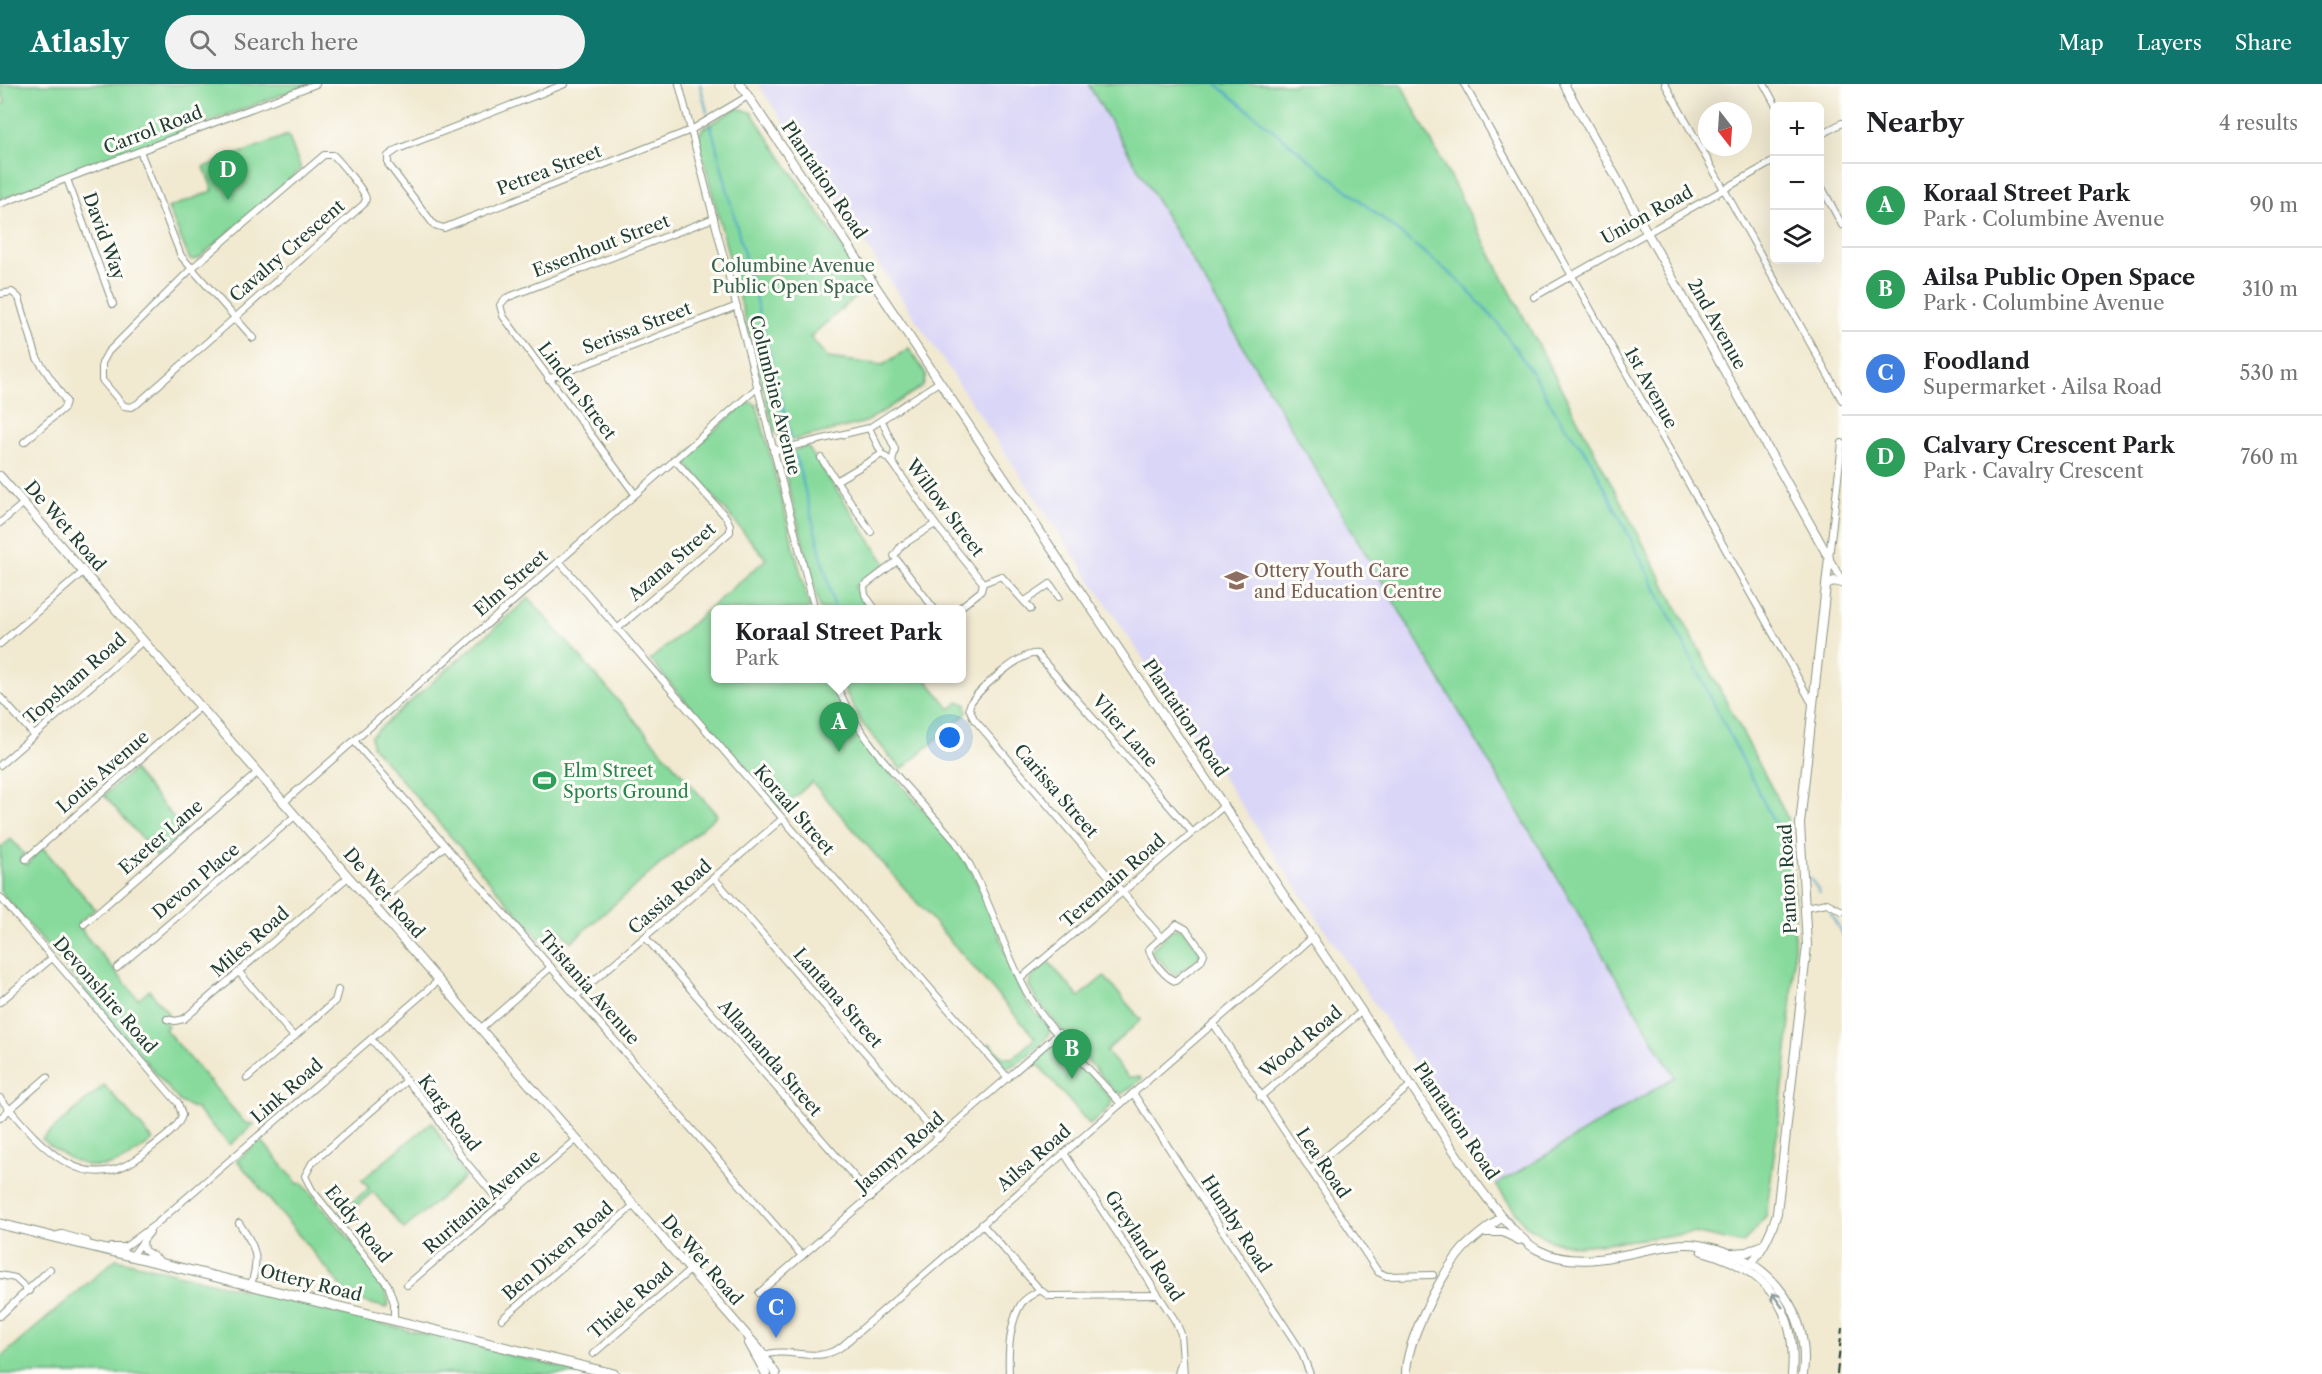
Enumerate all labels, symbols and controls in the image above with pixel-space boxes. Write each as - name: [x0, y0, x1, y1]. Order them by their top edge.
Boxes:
- search box: [165, 15, 585, 69]
- text: Atlasly: [30, 25, 129, 59]
- icon: search: [186, 26, 219, 59]
- text: Search here: [234, 29, 358, 56]
- text: Map: [2059, 30, 2104, 55]
- text: Layers: [2137, 30, 2202, 55]
- text: Share: [2235, 30, 2292, 55]
- street label: Carrol Road: [101, 101, 206, 159]
- north arrow: [1698, 102, 1752, 156]
- map controls: [1770, 102, 1824, 264]
- button: +: [1770, 102, 1824, 156]
- text: Nearby: [1866, 107, 1964, 139]
- text: 4 results: [2219, 111, 2298, 135]
- street label: Plantation Road: [776, 117, 872, 243]
- street label: Petrea Street: [494, 140, 605, 200]
- pin: D: [208, 150, 248, 200]
- button: −: [1770, 156, 1824, 210]
- text: Koraal Street Park: [1923, 180, 2130, 207]
- street label: Union Road: [1597, 181, 1697, 249]
- street label: David Way: [78, 189, 130, 283]
- text: A: [1878, 193, 1893, 217]
- text: 90 m: [2250, 193, 2298, 217]
- street label: Cavalry Crescent: [225, 195, 349, 307]
- text: Park · Columbine Avenue: [1923, 207, 2164, 231]
- street label: Essenhout Street: [529, 210, 673, 282]
- button: layers: [1770, 210, 1824, 264]
- park label: Columbine Avenue Public Open Space: [711, 255, 875, 298]
- text: Ailsa Public Open Space: [1923, 264, 2195, 291]
- street label: 2nd Avenue: [1683, 275, 1751, 373]
- text: B: [1878, 277, 1893, 301]
- text: 310 m: [2242, 277, 2298, 301]
- text: Park · Columbine Avenue: [1923, 291, 2164, 315]
- street label: Serissa Street: [580, 297, 695, 359]
- street label: Columbine Avenue: [745, 313, 805, 477]
- street label: Linden Street: [533, 338, 621, 445]
- street label: 1st Avenue: [1620, 343, 1682, 433]
- text: Foodland: [1923, 348, 2030, 375]
- text: C: [1877, 361, 1894, 385]
- text: 530 m: [2240, 361, 2298, 385]
- text: Supermarket · Ailsa Road: [1923, 375, 2162, 399]
- text: Calvary Crescent Park: [1923, 432, 2175, 459]
- text: D: [1877, 445, 1894, 469]
- text: 760 m: [2240, 445, 2298, 469]
- street label: Willow Street: [901, 454, 989, 562]
- text: Park · Cavalry Crescent: [1923, 459, 2144, 483]
- street label: De Wet Road: [20, 476, 110, 576]
- street label: Azana Street: [623, 518, 721, 607]
- street label: Elm Street: [470, 545, 553, 621]
- place label: Ottery Youth Care and Education Centre: [1254, 560, 1442, 603]
- school or university icon: Ottery Youth Care and Education Centre: [1223, 568, 1249, 594]
- popup: [711, 605, 966, 683]
- text: Koraal Street Park: [735, 619, 942, 646]
- street label: Topsham Road: [19, 629, 131, 729]
- text: Park: [735, 646, 778, 670]
- street label: Plantation Road: [1137, 655, 1233, 781]
- street label: Vlier Lane: [1087, 689, 1163, 772]
- pin: A: [820, 702, 858, 752]
- your location: [935, 723, 964, 752]
- street label: Louis Avenue: [52, 726, 154, 818]
- street label: Carissa Street: [1009, 740, 1103, 843]
- place label: Elm Street Sports Ground: [563, 760, 689, 803]
- street label: Koraal Street: [749, 760, 839, 860]
- sports icon: Elm Street Sports Ground: [532, 768, 558, 794]
- street label: Exeter Lane: [115, 795, 207, 879]
- street label: Panton Road: [1774, 823, 1802, 935]
- street label: Teremain Road: [1056, 830, 1170, 932]
- street label: Devon Place: [148, 838, 244, 924]
- street label: De Wet Road: [339, 843, 429, 943]
- street label: Cassia Road: [624, 855, 716, 939]
- street label: Miles Road: [206, 902, 294, 982]
- street label: Tristania Avenue: [534, 927, 644, 1049]
- street label: Devonshire Road: [48, 932, 162, 1058]
- street label: Lantana Street: [789, 944, 888, 1053]
- street label: Allamanda Street: [713, 995, 827, 1121]
- street label: Wood Road: [1255, 1001, 1347, 1083]
- pin: B: [1052, 1030, 1092, 1079]
- street label: Link Road: [247, 1054, 327, 1128]
- street label: Plantation Road: [1408, 1058, 1504, 1184]
- street label: Karg Road: [413, 1071, 485, 1156]
- street label: Jasmyn Road: [849, 1107, 949, 1198]
- street label: Ailsa Road: [992, 1120, 1075, 1197]
- street label: Lea Road: [1291, 1123, 1355, 1203]
- street label: Ruritania Avenue: [419, 1145, 545, 1259]
- street label: Humby Road: [1196, 1171, 1276, 1277]
- street label: Eddy Road: [320, 1181, 396, 1267]
- street label: Greyland Road: [1100, 1186, 1188, 1306]
- street label: Ben Dixen Road: [498, 1197, 618, 1305]
- street label: De Wet Road: [657, 1210, 747, 1310]
- street label: Thiele Road: [584, 1258, 678, 1344]
- street label: Ottery Road: [258, 1260, 364, 1306]
- pin: C: [756, 1288, 796, 1338]
- one-way arrow: [1770, 1293, 1783, 1309]

